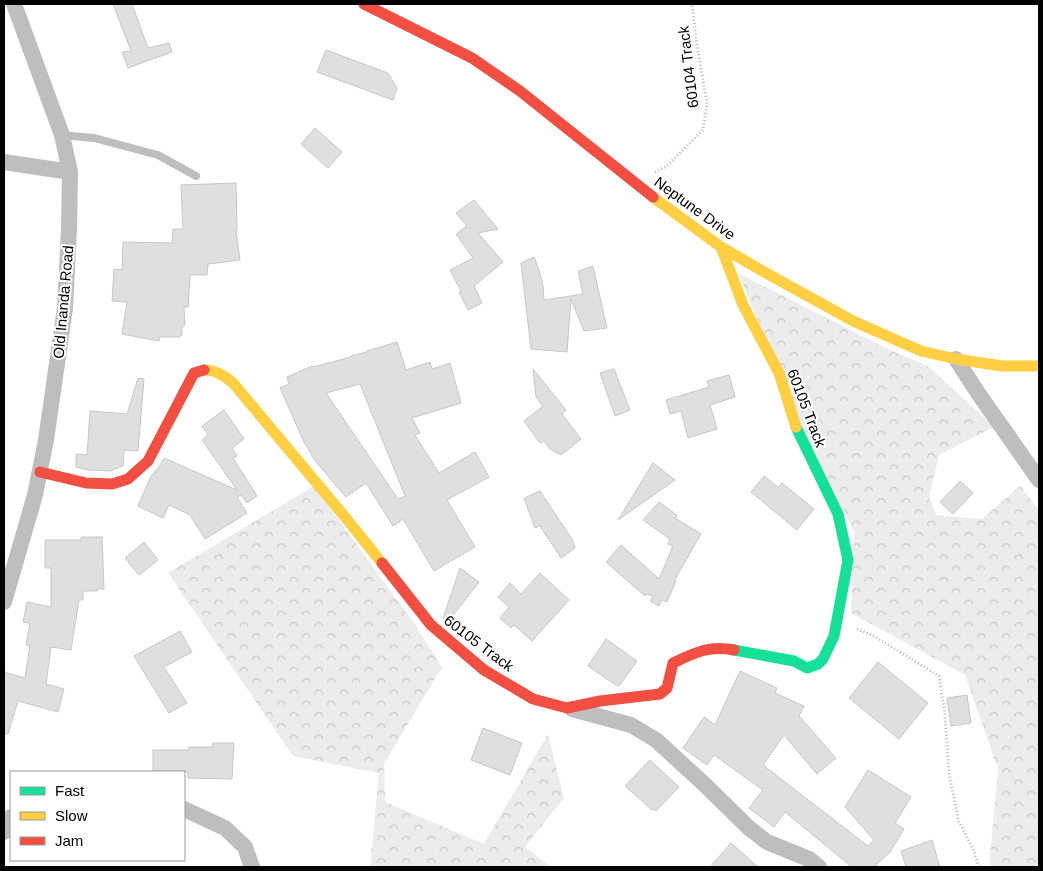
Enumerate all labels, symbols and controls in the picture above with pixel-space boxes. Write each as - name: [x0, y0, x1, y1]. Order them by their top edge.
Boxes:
- street label: 60104 Track: [674, 25, 701, 109]
- street label: Neptune Drive: [651, 173, 739, 243]
- street label: Old Inanda Road: [50, 245, 76, 359]
- street label: 60105 Track: [784, 366, 830, 450]
- street label: 60105 Track: [441, 611, 517, 675]
- legend: [10, 771, 185, 861]
- text: Fast: [55, 782, 85, 799]
- text: Slow: [55, 807, 88, 824]
- text: Jam: [55, 832, 83, 849]

